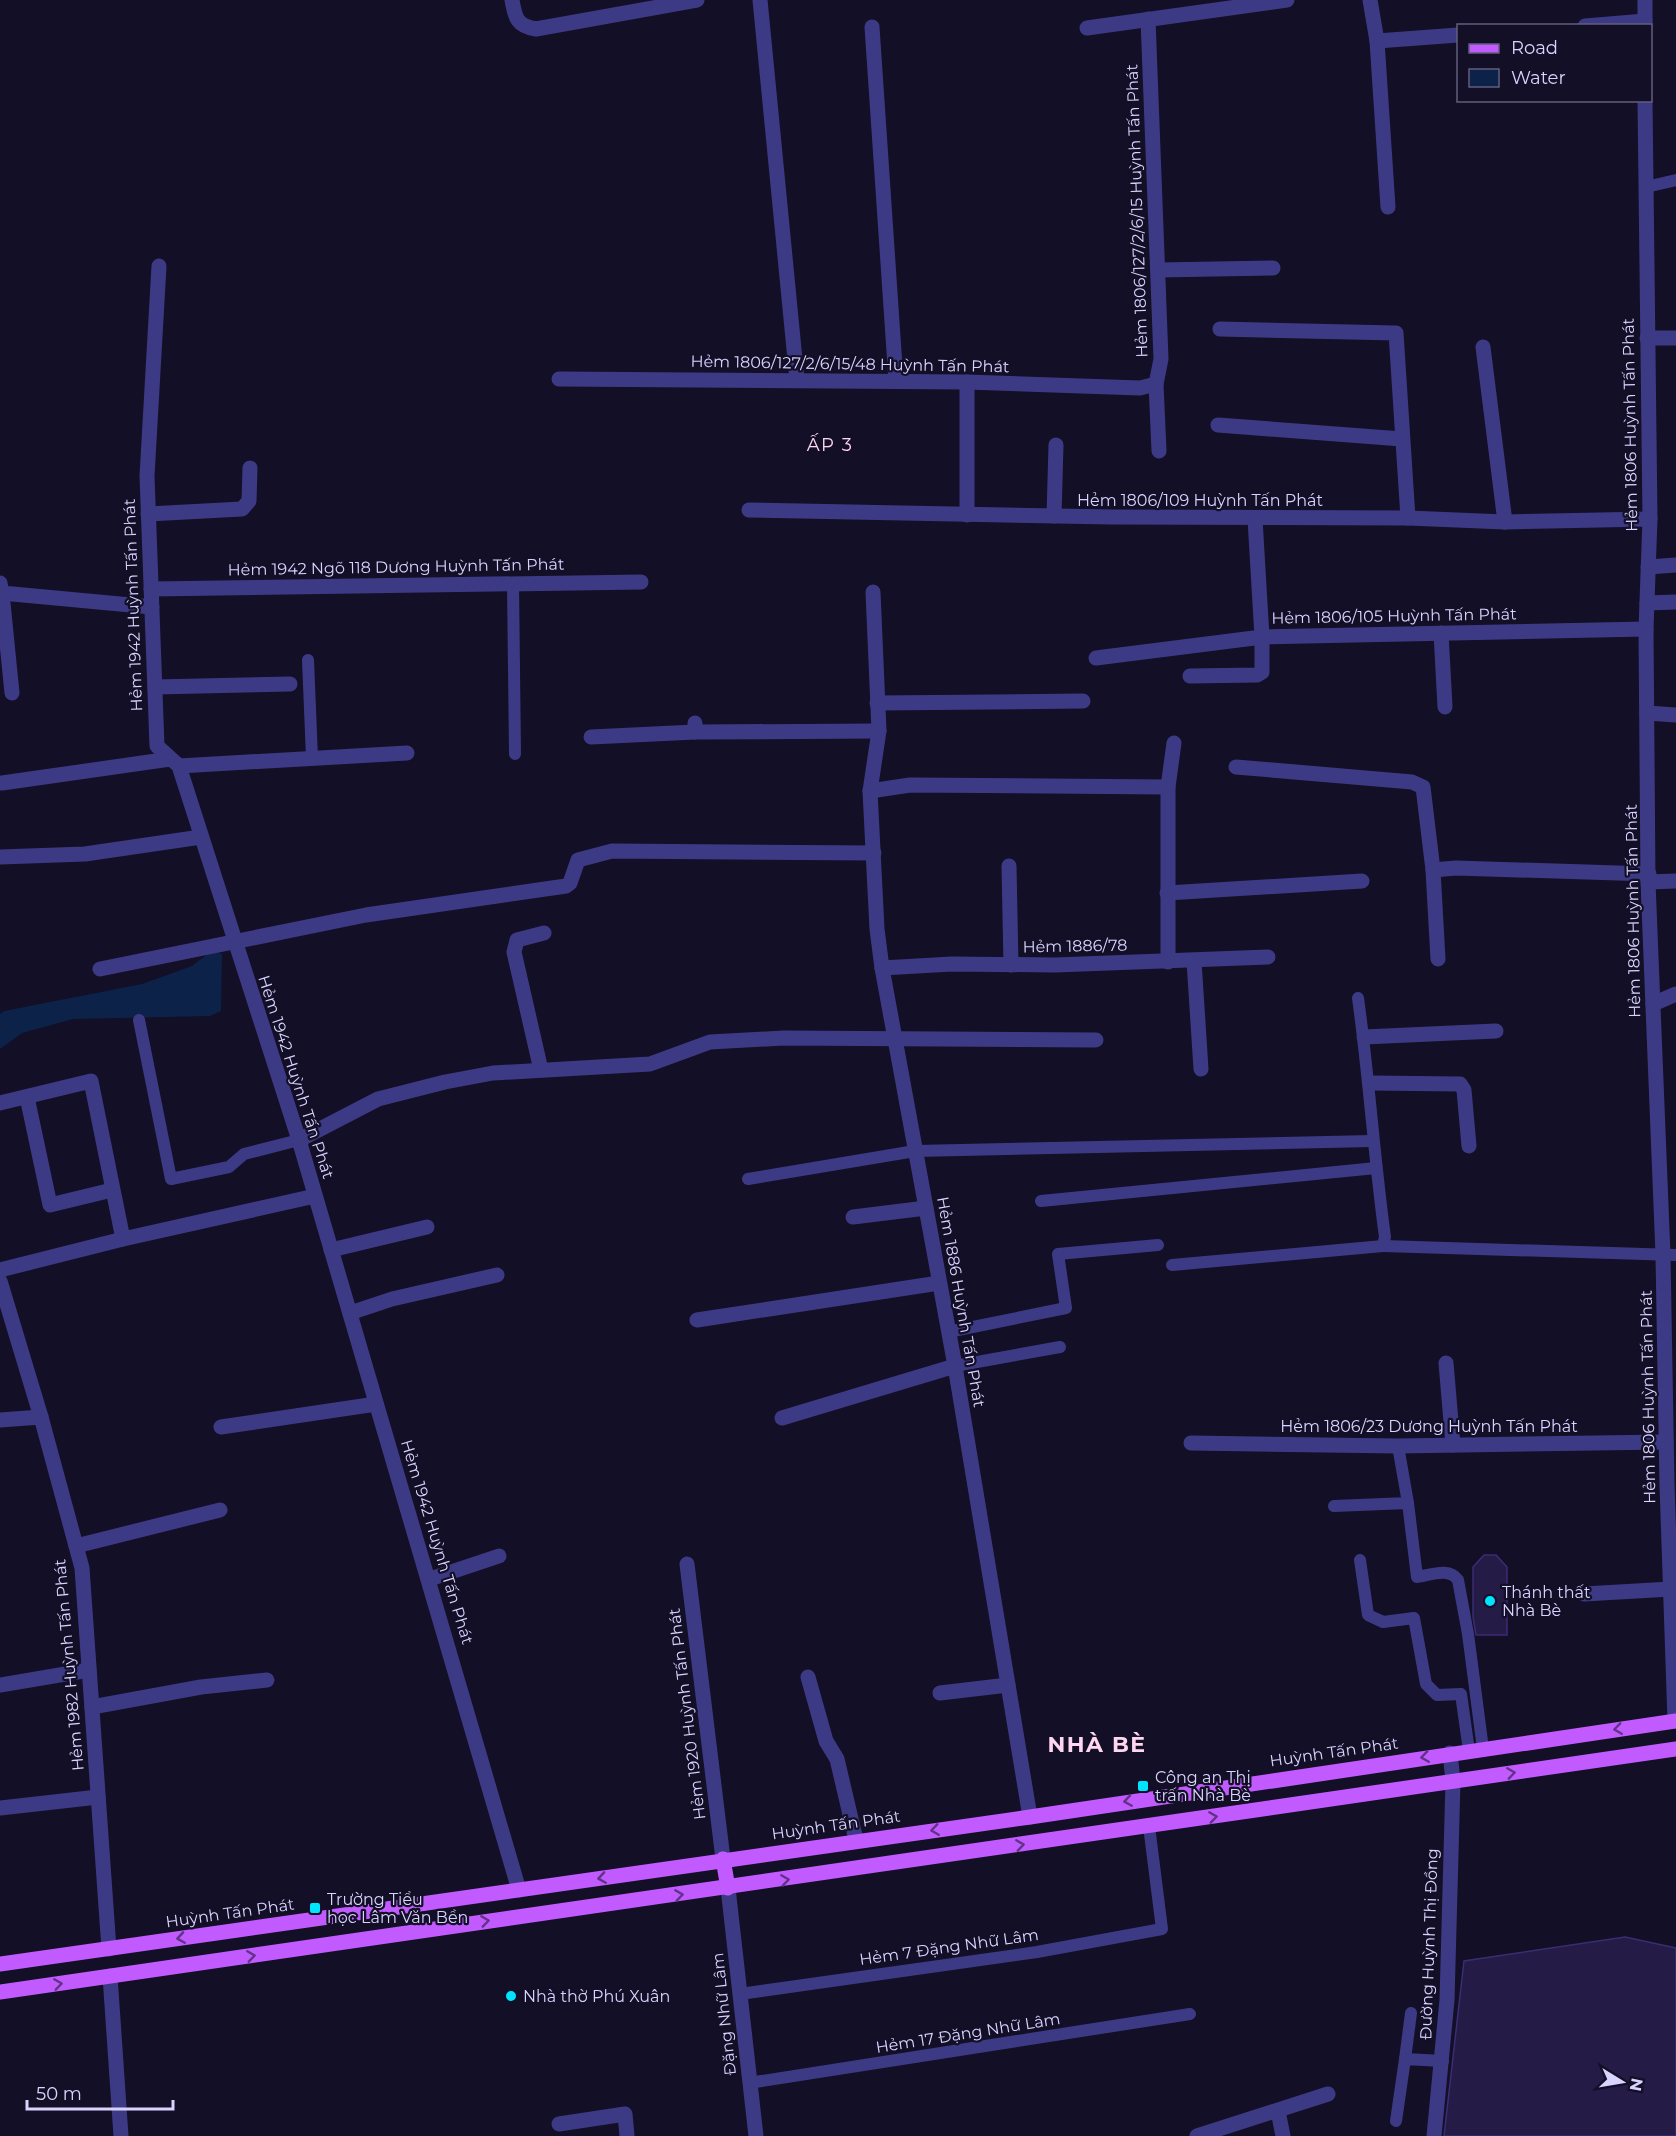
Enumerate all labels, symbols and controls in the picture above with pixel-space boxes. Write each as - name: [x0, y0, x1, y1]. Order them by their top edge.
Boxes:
- legend: [1457, 24, 1652, 102]
- text: Road: [1511, 37, 1558, 59]
- street label: Hẻm 1806/127/2/6/15 Huỳnh Tấn Phát: [1122, 63, 1152, 358]
- text: Water: [1511, 67, 1566, 89]
- street label: Hẻm 1806 Huỳnh Tấn Phát: [1619, 317, 1641, 532]
- street label: Hẻm 1806/127/2/6/15/48 Huỳnh Tấn Phát: [690, 352, 1010, 376]
- district label: ẤP 3: [807, 433, 853, 456]
- street label: Hẻm 1806/109 Huỳnh Tấn Phát: [1077, 491, 1324, 510]
- street label: Hẻm 1942 Huỳnh Tấn Phát: [120, 498, 146, 712]
- street label: Hẻm 1942 Ngõ 118 Dương Huỳnh Tấn Phát: [228, 555, 565, 579]
- street label: Hẻm 1806/105 Huỳnh Tấn Phát: [1271, 604, 1517, 628]
- street label: Hẻm 1806 Huỳnh Tấn Phát: [1622, 803, 1644, 1018]
- street label: Hẻm 1886/78: [1022, 936, 1128, 956]
- street label: Hẻm 1942 Huỳnh Tấn Phát: [254, 973, 338, 1182]
- street label: Hẻm 1886 Huỳnh Tấn Phát: [933, 1195, 989, 1409]
- street label: Hẻm 1806 Huỳnh Tấn Phát: [1637, 1289, 1659, 1504]
- street label: Hẻm 1806/23 Dương Huỳnh Tấn Phát: [1280, 1417, 1578, 1436]
- street label: Hẻm 1942 Huỳnh Tấn Phát: [397, 1437, 477, 1647]
- street label: Hẻm 1982 Huỳnh Tấn Phát: [50, 1558, 88, 1772]
- place label: Thánh thất Nhà Bè: [1502, 1583, 1591, 1620]
- marker: Thánh thất Nhà Bè: [1483, 1594, 1497, 1608]
- street label: Hẻm 1920 Huỳnh Tấn Phát: [665, 1607, 709, 1821]
- one-way arrow: [1613, 1723, 1623, 1735]
- district label: NHÀ BÈ: [1047, 1731, 1147, 1758]
- street label: Huỳnh Tấn Phát: [1269, 1734, 1400, 1770]
- one-way arrow: [1420, 1750, 1430, 1762]
- one-way arrow: [1506, 1767, 1516, 1779]
- place label: Công an Thị trấn Nhà Bè: [1155, 1768, 1251, 1805]
- marker: Công an Thị trấn Nhà Bè: [1136, 1779, 1150, 1793]
- one-way arrow: [1124, 1795, 1133, 1807]
- street label: Huỳnh Tấn Phát: [771, 1807, 902, 1843]
- one-way arrow: [1208, 1811, 1217, 1823]
- one-way arrow: [931, 1823, 940, 1835]
- one-way arrow: [1015, 1840, 1025, 1852]
- street label: Đường Huỳnh Thị Đồng: [1416, 1848, 1442, 2040]
- one-way arrow: [598, 1871, 607, 1883]
- one-way arrow: [781, 1874, 790, 1886]
- one-way arrow: [674, 1889, 683, 1902]
- place label: Trường Tiểu học Lâm Văn Bền: [327, 1890, 468, 1927]
- street label: Huỳnh Tấn Phát: [165, 1895, 296, 1931]
- marker: Trường Tiểu học Lâm Văn Bền: [308, 1901, 322, 1915]
- one-way arrow: [481, 1916, 490, 1928]
- street label: Hẻm 7 Đặng Nhữ Lâm: [858, 1925, 1040, 1969]
- one-way arrow: [176, 1931, 185, 1943]
- one-way arrow: [246, 1950, 255, 1962]
- street label: Đặng Nhữ Lâm: [708, 1952, 740, 2076]
- one-way arrow: [53, 1978, 62, 1990]
- place label: Nhà thờ Phú Xuân: [523, 1987, 670, 2006]
- marker: Nhà thờ Phú Xuân: [504, 1989, 518, 2003]
- street label: Hẻm 17 Đặng Nhữ Lâm: [874, 2009, 1062, 2057]
- north arrow: [1592, 2052, 1652, 2112]
- scale bar: [27, 2073, 172, 2111]
- text: N: [1626, 2077, 1647, 2093]
- text: 50 m: [36, 2083, 82, 2105]

